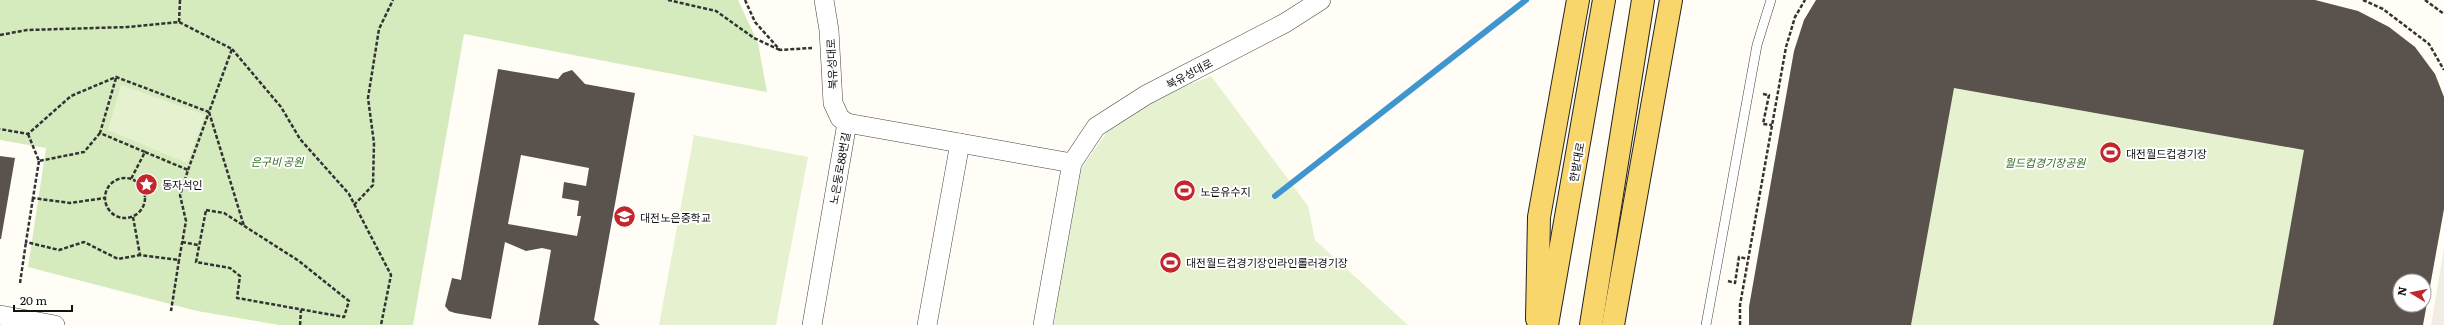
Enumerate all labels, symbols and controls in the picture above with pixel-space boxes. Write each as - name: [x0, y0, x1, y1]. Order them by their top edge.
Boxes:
- street label: 북유성대로: [822, 38, 840, 90]
- street label: 북유성대로: [1163, 54, 1215, 92]
- street label: 노은동로88번길: [825, 131, 853, 205]
- sports icon: 대전월드컵경기장: [2097, 140, 2123, 166]
- street label: 한밭대로: [1565, 141, 1587, 183]
- place label: 대전월드컵경기장: [2126, 145, 2207, 161]
- park label: 은구비 공원: [251, 153, 304, 169]
- park label: 월드컵경기장공원: [2005, 154, 2086, 170]
- place icon: 동자석인: [134, 171, 160, 197]
- place label: 동자석인: [162, 176, 202, 192]
- sports icon: 노은유수지: [1172, 178, 1198, 204]
- place label: 노은유수지: [1200, 183, 1251, 199]
- school or university icon: 대전노은중학교: [612, 204, 638, 230]
- place label: 대전노은중학교: [640, 209, 711, 225]
- sports icon: 대전월드컵경기장인라인롤러경기장: [1157, 249, 1183, 275]
- place label: 대전월드컵경기장인라인롤러경기장: [1186, 254, 1348, 270]
- north arrow: [2392, 273, 2432, 313]
- text: N: [2392, 285, 2410, 297]
- scale bar: [14, 287, 72, 313]
- text: 20 m: [20, 291, 47, 309]

